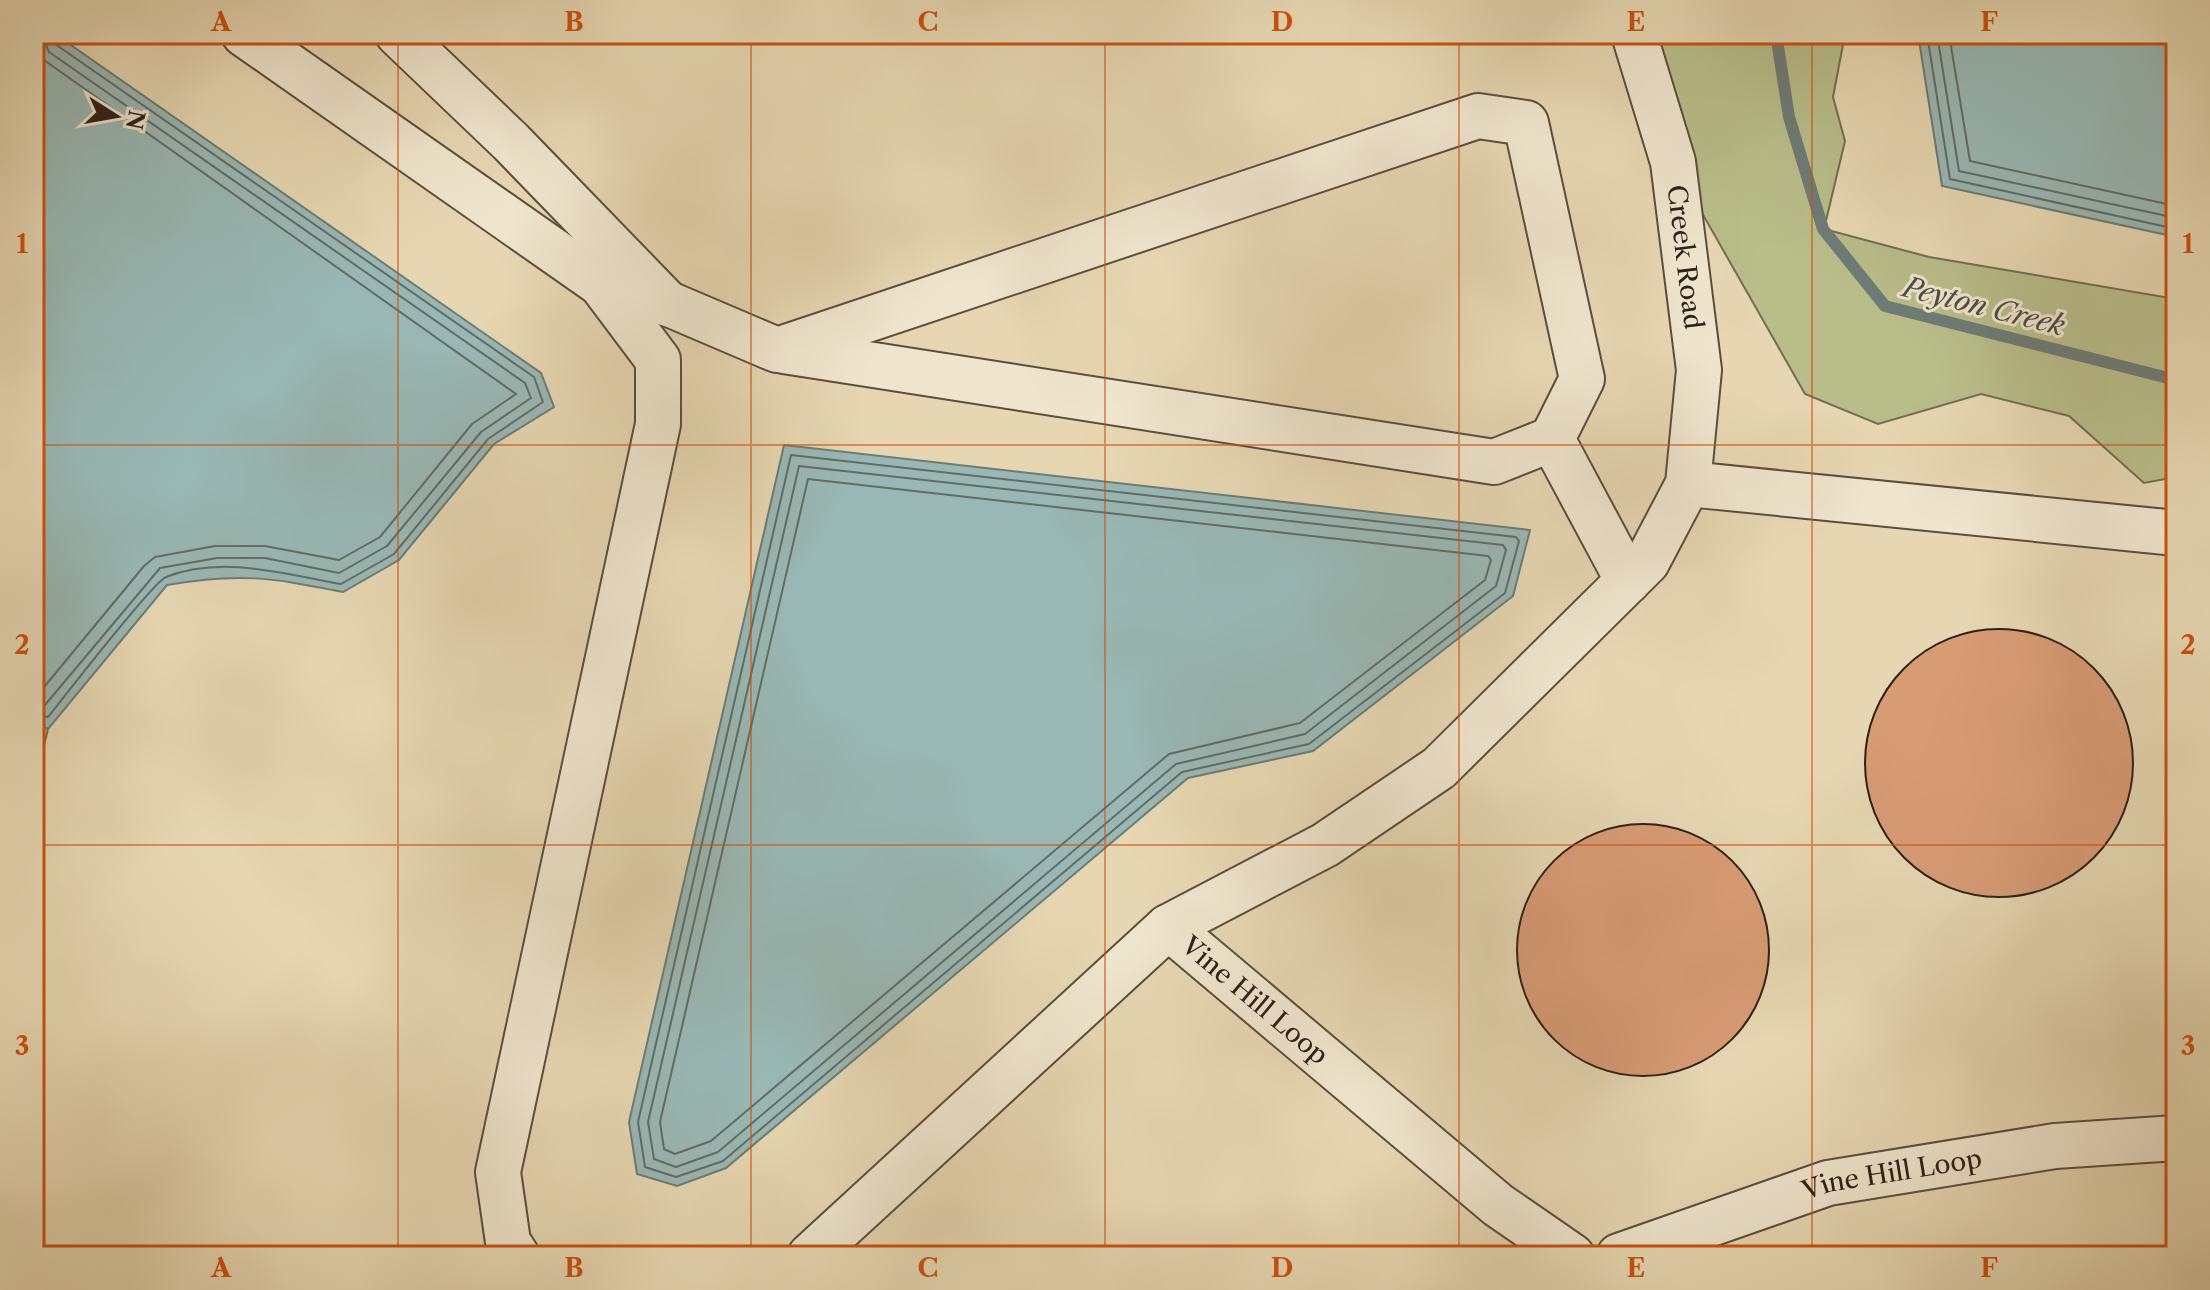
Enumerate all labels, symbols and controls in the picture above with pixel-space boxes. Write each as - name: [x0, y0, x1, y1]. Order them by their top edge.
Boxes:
- text: A: [210, 6, 232, 38]
- text: B: [564, 6, 584, 38]
- text: C: [918, 6, 938, 38]
- text: D: [1271, 6, 1293, 38]
- text: E: [1627, 6, 1645, 38]
- text: F: [1980, 6, 1998, 38]
- north arrow: [76, 76, 156, 156]
- text: N: [120, 108, 150, 132]
- street label: Creek Road: [1660, 183, 1710, 331]
- text: 1: [16, 228, 28, 260]
- text: 1: [2182, 228, 2194, 260]
- water label: Peyton Creek: [1898, 269, 2069, 343]
- text: 2: [14, 629, 30, 661]
- text: 2: [2180, 629, 2196, 661]
- street label: Vine Hill Loop: [1174, 929, 1335, 1071]
- text: 3: [15, 1030, 29, 1062]
- text: 3: [2181, 1030, 2195, 1062]
- street label: Vine Hill Loop: [1797, 1142, 1984, 1207]
- text: A: [210, 1252, 232, 1284]
- text: B: [564, 1252, 584, 1284]
- text: C: [918, 1252, 938, 1284]
- text: D: [1271, 1252, 1293, 1284]
- text: E: [1627, 1252, 1645, 1284]
- text: F: [1980, 1252, 1998, 1284]

